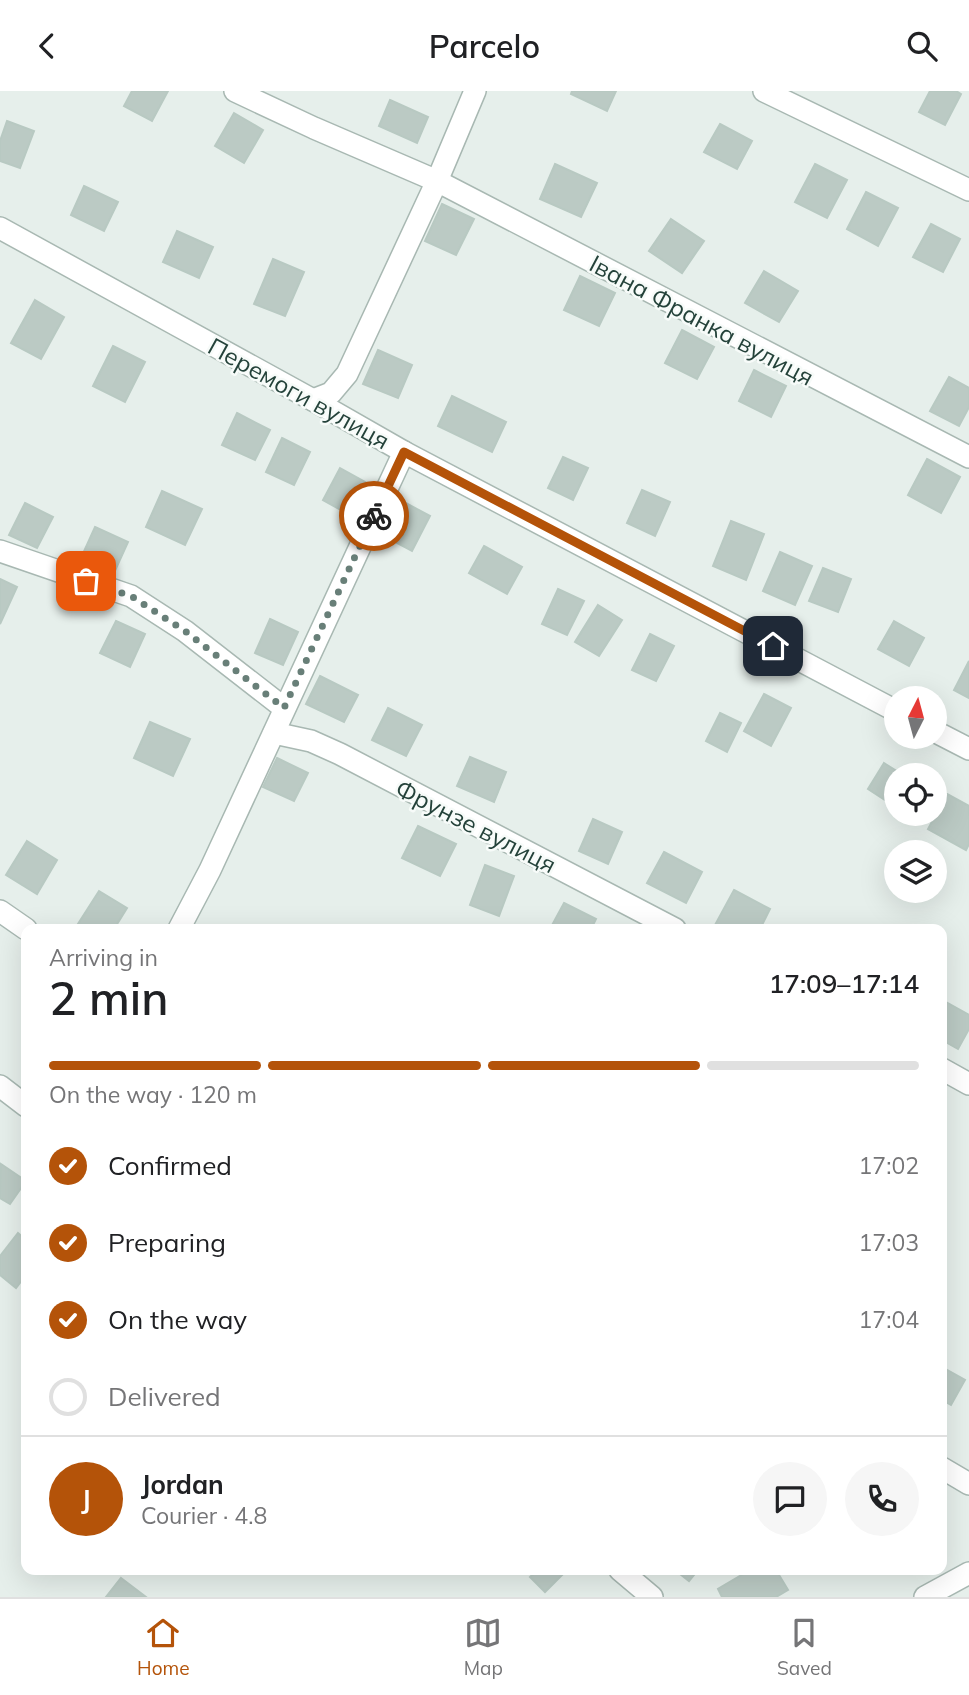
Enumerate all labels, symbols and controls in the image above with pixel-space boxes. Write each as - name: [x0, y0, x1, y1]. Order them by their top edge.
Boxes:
- text: Parcelo: [429, 26, 540, 66]
- icon: back: [28, 27, 66, 65]
- icon: search: [903, 27, 941, 65]
- street label: Івана Франка вулиця: [585, 248, 819, 392]
- street label: Перемоги вулиця: [203, 331, 395, 455]
- courier: [339, 481, 409, 551]
- icon: bike: [355, 497, 393, 535]
- pin: [56, 551, 116, 611]
- icon: bag: [67, 562, 105, 600]
- pin: [743, 616, 803, 676]
- icon: home: [754, 627, 792, 665]
- north arrow: [884, 686, 947, 749]
- map controls: [884, 686, 947, 903]
- button: locate: [884, 763, 947, 826]
- street label: Фрунзе вулиця: [391, 773, 561, 879]
- button: layers: [884, 840, 947, 903]
- text: Arriving in: [49, 943, 158, 972]
- text: 17:09–17:14: [769, 967, 919, 1000]
- text: 2 min: [49, 969, 168, 1027]
- text: On the way · 120 m: [49, 1080, 257, 1109]
- icon: check: [49, 1147, 87, 1185]
- text: Confirmed: [108, 1149, 232, 1182]
- text: 17:02: [859, 1151, 919, 1180]
- icon: check: [49, 1224, 87, 1262]
- text: Preparing: [108, 1226, 226, 1259]
- text: 17:03: [859, 1228, 919, 1257]
- icon: check: [49, 1301, 87, 1339]
- text: On the way: [108, 1303, 247, 1336]
- text: 17:04: [859, 1305, 919, 1334]
- text: Delivered: [108, 1380, 221, 1413]
- button: chat: [753, 1462, 827, 1536]
- button: phone: [845, 1462, 919, 1536]
- text: Jordan: [141, 1468, 224, 1501]
- text: J: [81, 1483, 91, 1516]
- text: Courier · 4.8: [141, 1501, 267, 1530]
- tab: Home: [137, 1614, 190, 1680]
- tab: Map: [464, 1614, 503, 1680]
- tab: Saved: [777, 1614, 832, 1680]

